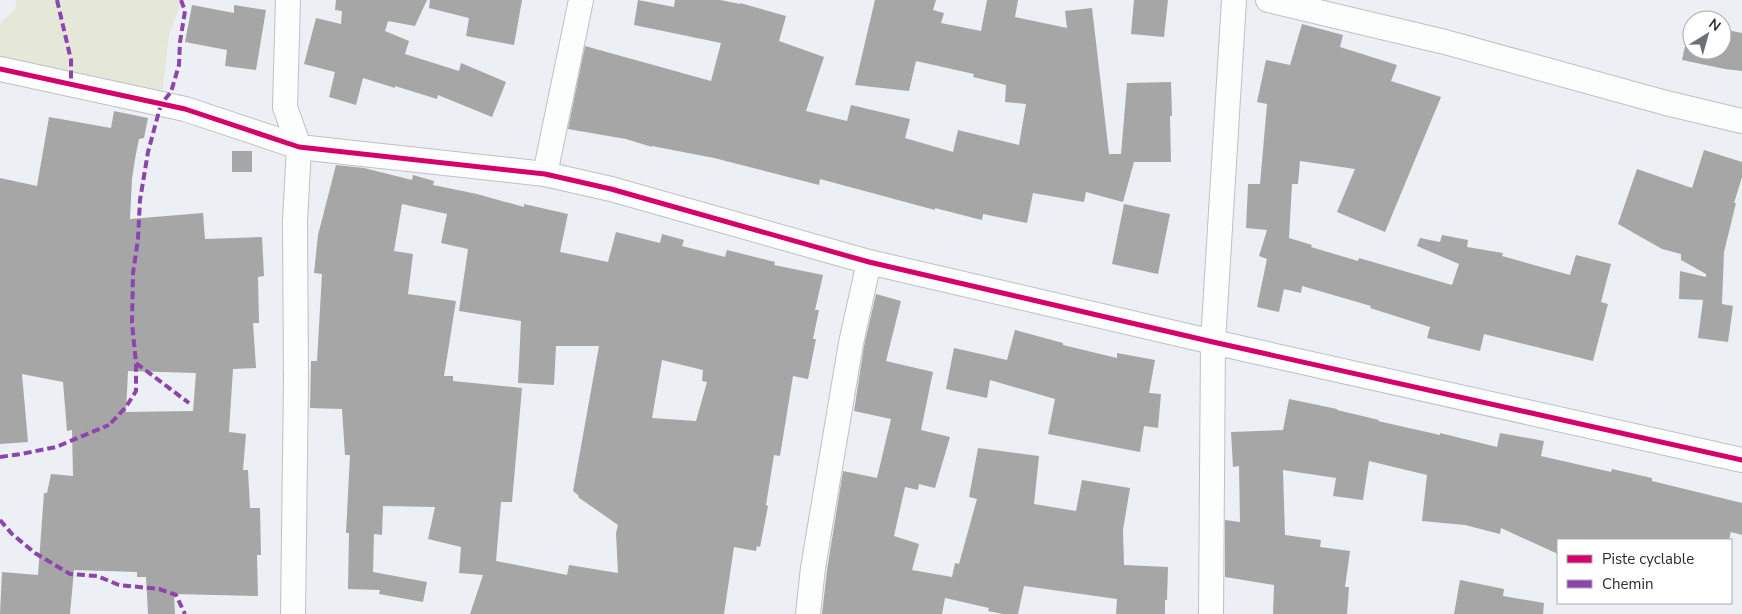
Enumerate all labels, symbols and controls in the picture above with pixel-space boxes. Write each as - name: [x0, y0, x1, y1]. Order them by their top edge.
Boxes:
- north arrow: [1682, 10, 1732, 60]
- text: N: [1705, 14, 1724, 36]
- legend: [1557, 539, 1732, 604]
- text: Piste cyclable: [1602, 549, 1694, 569]
- text: Chemin: [1602, 574, 1653, 594]

